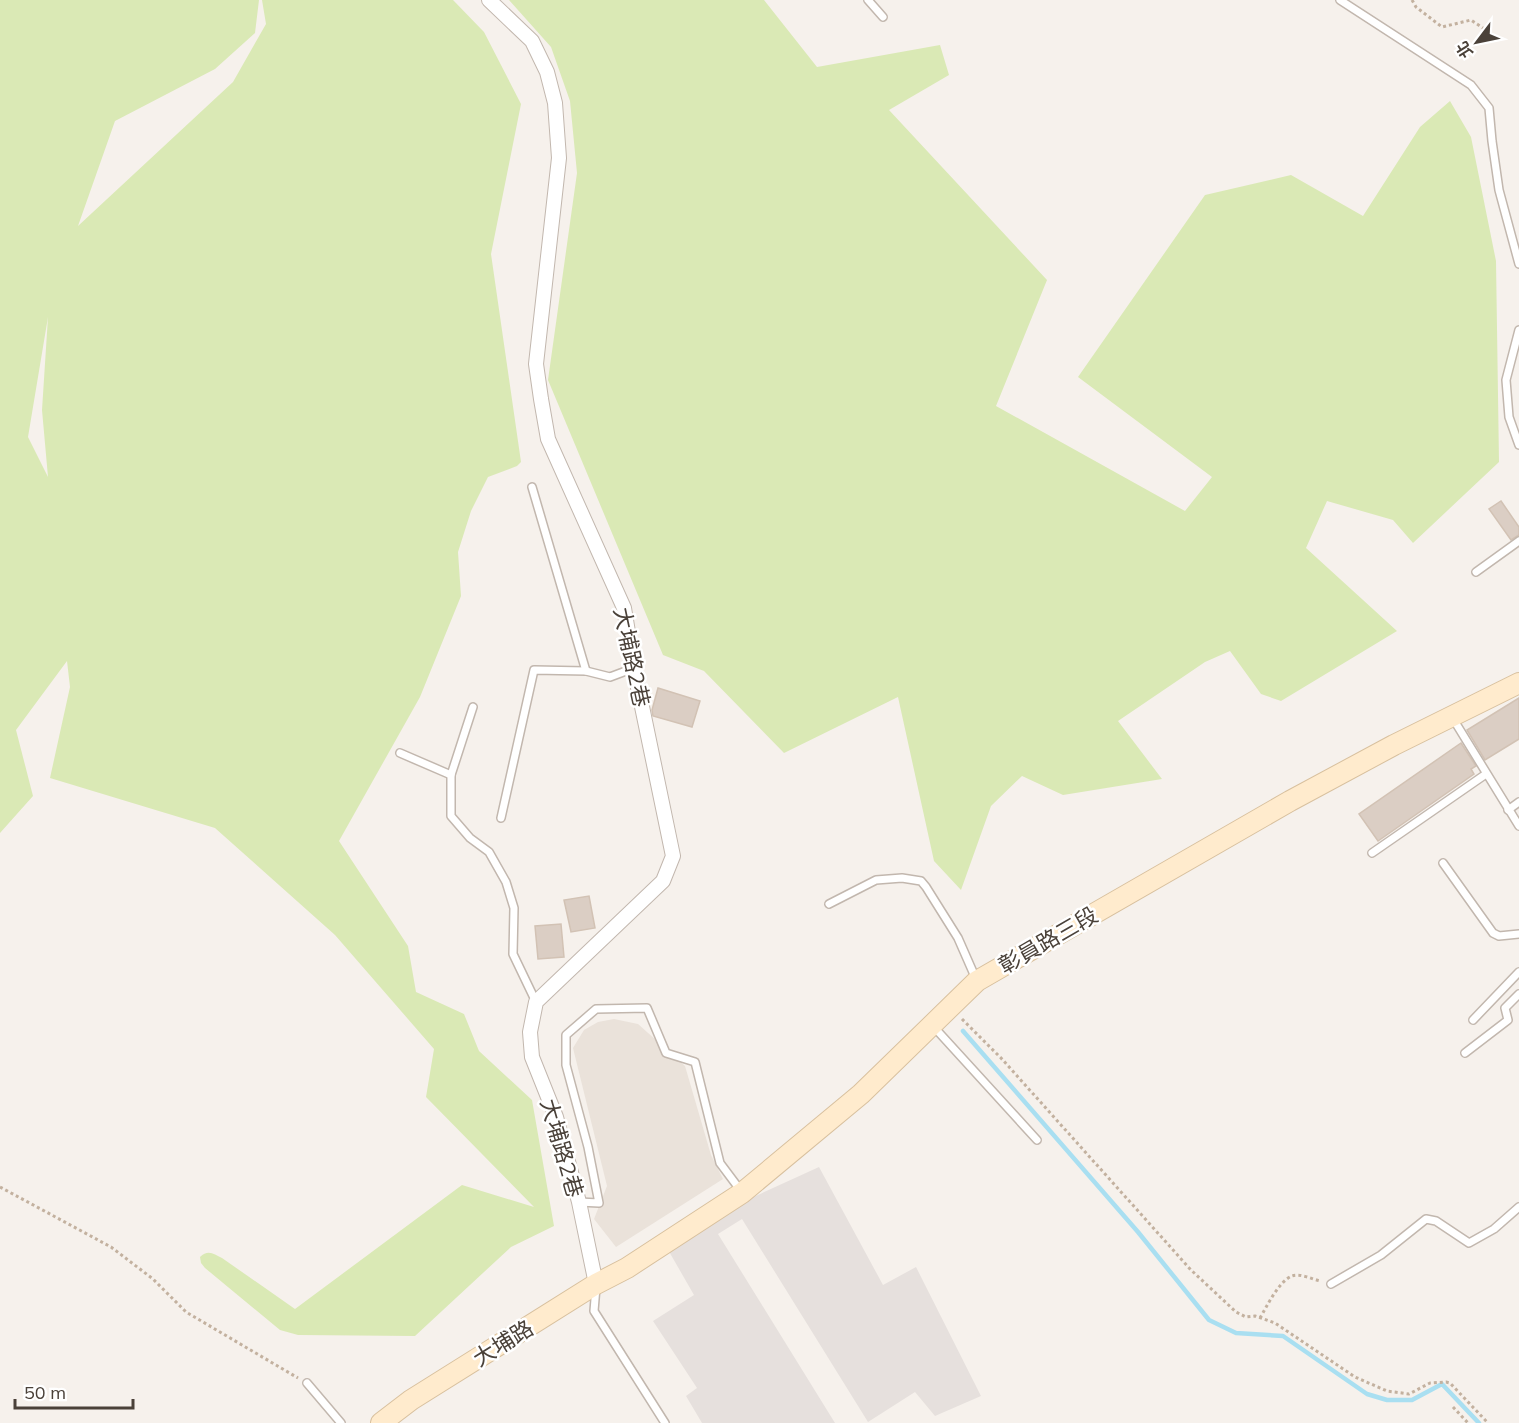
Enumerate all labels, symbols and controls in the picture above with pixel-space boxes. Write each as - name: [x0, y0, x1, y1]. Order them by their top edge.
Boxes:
- north arrow: [1447, 12, 1507, 72]
- text: 北: [1452, 38, 1477, 62]
- street label: 大埔路2巷: [608, 605, 656, 709]
- street label: 彰員路三段: [993, 900, 1103, 980]
- street label: 大埔路2巷: [535, 1095, 589, 1201]
- street label: 大埔路: [468, 1314, 538, 1372]
- scale bar: [15, 1372, 134, 1410]
- text: 50 m: [24, 1381, 66, 1404]

